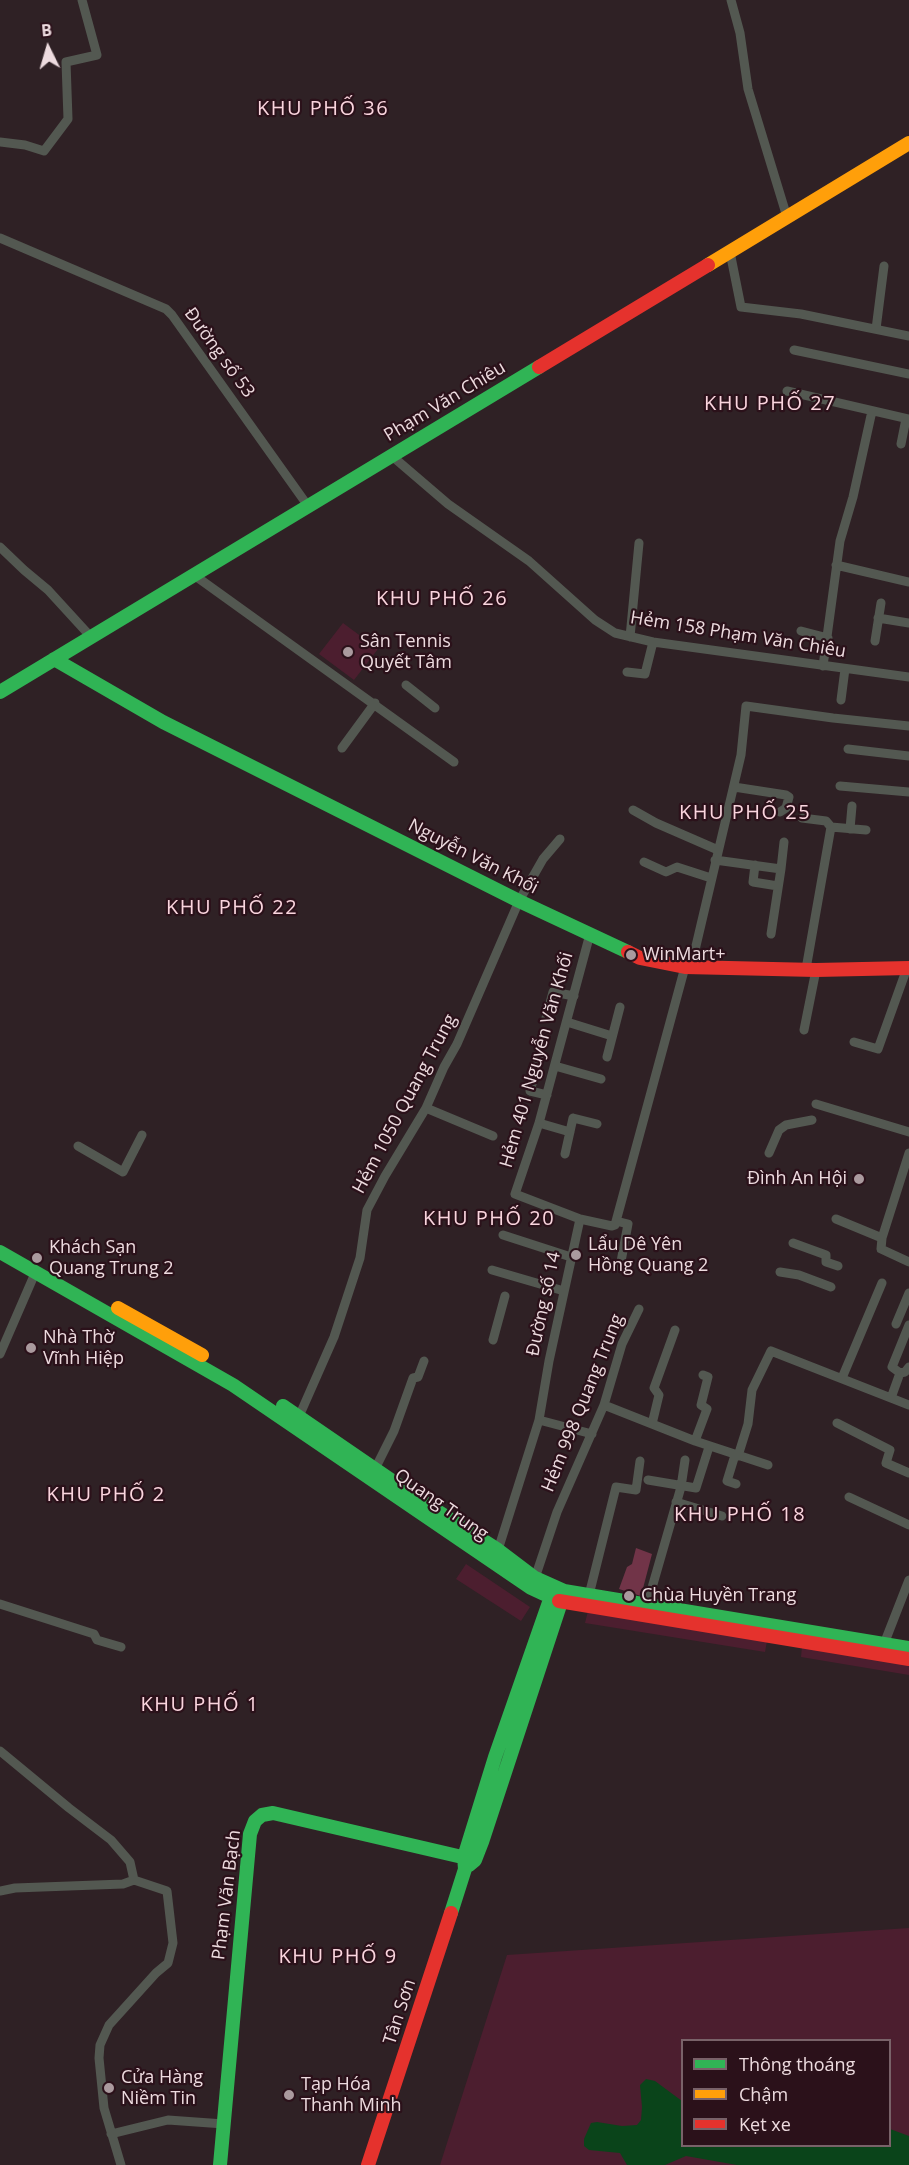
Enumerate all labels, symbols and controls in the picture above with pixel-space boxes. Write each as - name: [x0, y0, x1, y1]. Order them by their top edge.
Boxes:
- north arrow: [18, 18, 78, 78]
- text: B: [40, 19, 53, 41]
- district label: KHU PHỐ 36: [257, 97, 389, 121]
- street label: Đường số 53: [179, 304, 259, 402]
- street label: Phạm Văn Chiêu: [380, 357, 510, 447]
- district label: KHU PHỐ 27: [704, 392, 836, 416]
- district label: KHU PHỐ 26: [376, 587, 508, 611]
- street label: Hẻm 158 Phạm Văn Chiêu: [629, 607, 847, 663]
- place label: Sân Tennis Quyết Tâm: [360, 631, 452, 674]
- marker: Sân Tennis Quyết Tâm: [341, 645, 355, 659]
- district label: KHU PHỐ 25: [679, 801, 811, 825]
- street label: Nguyễn Văn Khối: [404, 815, 542, 899]
- district label: KHU PHỐ 22: [166, 896, 298, 920]
- place label: WinMart+: [643, 944, 725, 966]
- marker: WinMart+: [624, 948, 638, 962]
- street label: Hẻm 401 Nguyễn Văn Khối: [496, 950, 578, 1170]
- street label: Hẻm 1050 Quang Trung: [348, 1011, 462, 1197]
- place label: Đình An Hội: [747, 1168, 847, 1190]
- marker: Đình An Hội: [852, 1172, 866, 1186]
- district label: KHU PHỐ 20: [423, 1207, 555, 1231]
- place label: Lẩu Dê Yên Hồng Quang 2: [588, 1234, 708, 1276]
- place label: Khách Sạn Quang Trung 2: [49, 1237, 174, 1280]
- marker: Lẩu Dê Yên Hồng Quang 2: [569, 1248, 583, 1262]
- street label: Đường số 14: [522, 1250, 566, 1358]
- marker: Khách Sạn Quang Trung 2: [30, 1251, 44, 1265]
- street label: Hẻm 998 Quang Trung: [537, 1311, 629, 1495]
- place label: Nhà Thờ Vĩnh Hiệp: [43, 1327, 124, 1370]
- marker: Nhà Thờ Vĩnh Hiệp: [24, 1341, 38, 1355]
- street label: Quang Trung: [390, 1465, 492, 1545]
- district label: KHU PHỐ 2: [46, 1483, 166, 1507]
- district label: KHU PHỐ 18: [674, 1503, 806, 1527]
- place label: Chùa Huyền Trang: [641, 1585, 796, 1607]
- marker: Chùa Huyền Trang: [622, 1589, 636, 1603]
- district label: KHU PHỐ 1: [140, 1693, 260, 1717]
- street label: Phạm Văn Bạch: [208, 1829, 246, 1961]
- district label: KHU PHỐ 9: [278, 1945, 398, 1969]
- street label: Tân Sơn: [379, 1977, 421, 2047]
- legend: [681, 2039, 891, 2147]
- text: Thông thoáng: [739, 2052, 855, 2076]
- place label: Cửa Hàng Niềm Tin: [121, 2067, 203, 2110]
- place label: Tạp Hóa Thanh Minh: [301, 2074, 402, 2116]
- marker: Cửa Hàng Niềm Tin: [102, 2081, 116, 2095]
- text: Chậm: [739, 2082, 788, 2106]
- marker: Tạp Hóa Thanh Minh: [282, 2088, 296, 2102]
- text: Kẹt xe: [739, 2112, 791, 2136]

